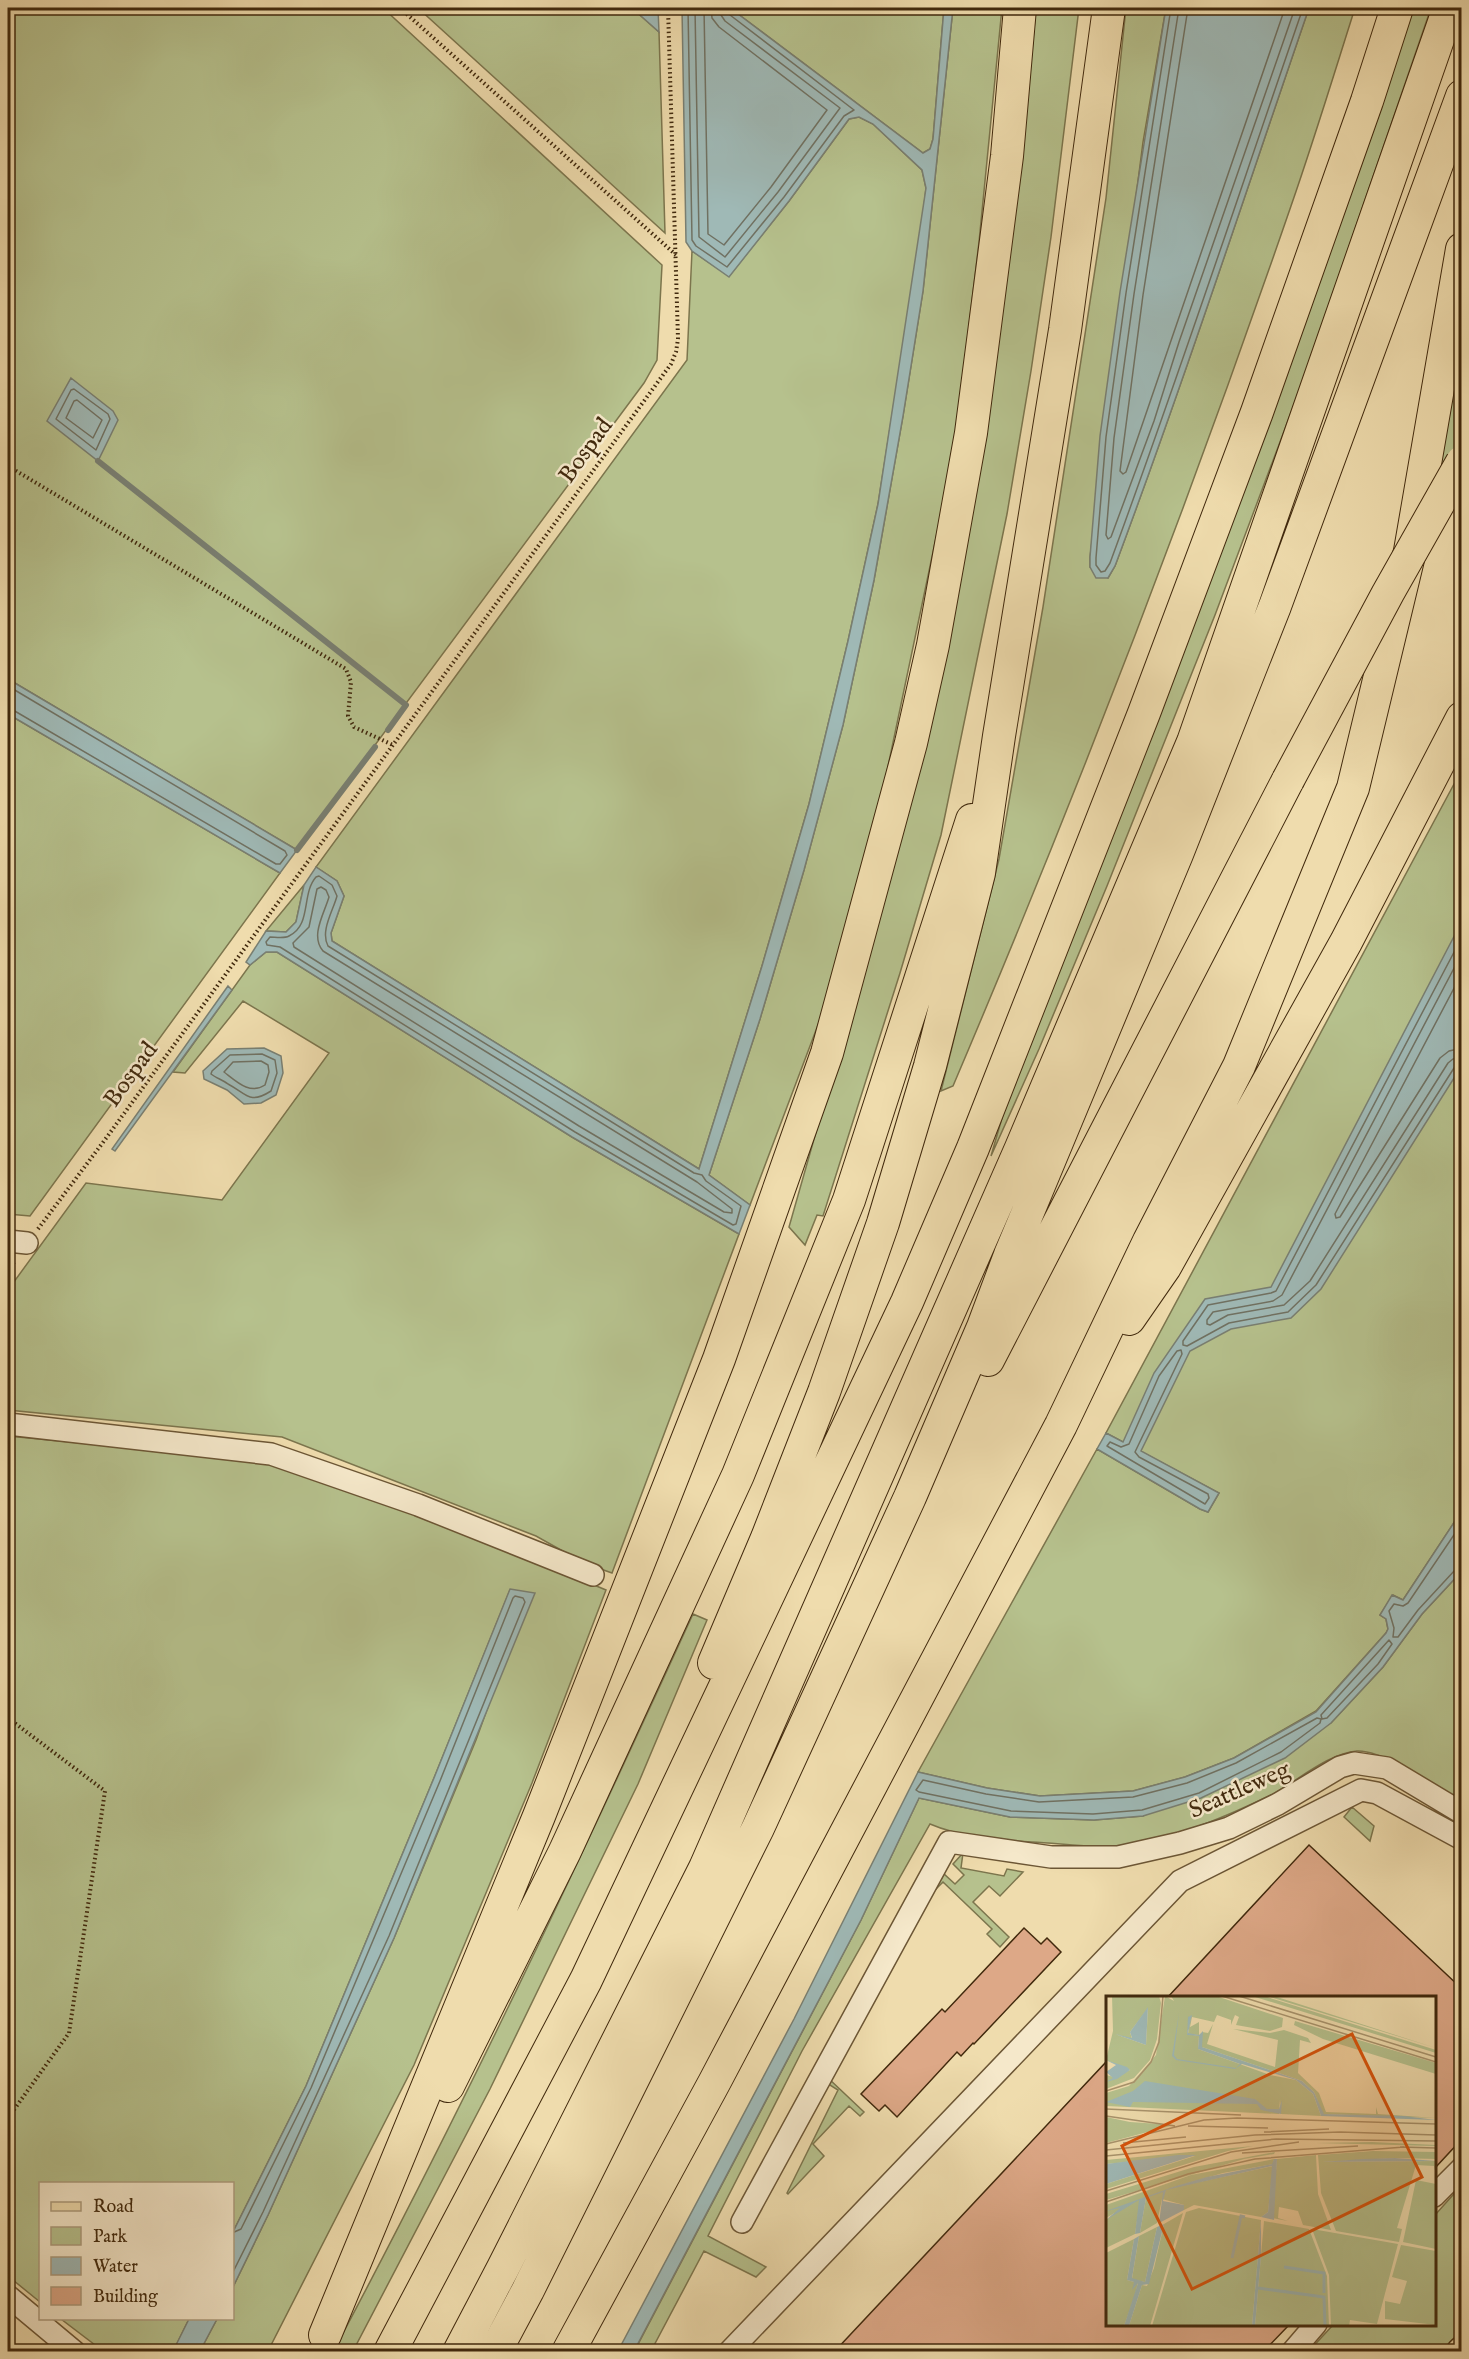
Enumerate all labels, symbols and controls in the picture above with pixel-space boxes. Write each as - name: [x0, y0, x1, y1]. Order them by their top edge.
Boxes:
- street label: Bospad: [552, 412, 620, 490]
- street label: Bospad: [97, 1036, 165, 1114]
- street label: Seattleweg: [1184, 1754, 1296, 1826]
- inset map: [1106, 1996, 1436, 2326]
- legend: [39, 2182, 234, 2320]
- text: Road: [93, 2196, 134, 2219]
- text: Park: [93, 2226, 128, 2249]
- text: Water: [93, 2256, 138, 2279]
- text: Building: [93, 2286, 158, 2309]

